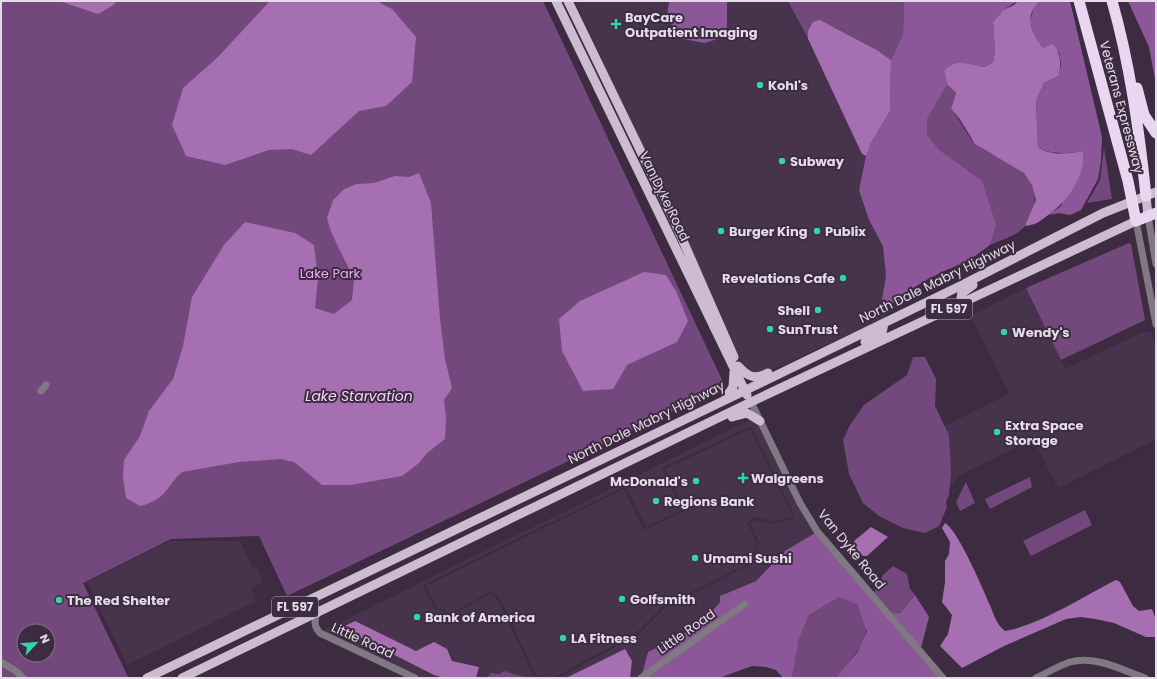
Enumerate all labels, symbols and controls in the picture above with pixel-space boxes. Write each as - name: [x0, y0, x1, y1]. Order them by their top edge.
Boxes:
- place label: BayCare Outpatient Imaging: [625, 8, 758, 42]
- marker: BayCare Outpatient Imaging: [610, 18, 622, 30]
- street label: Veterans Expressway: [1095, 39, 1149, 176]
- place label: Kohl's: [768, 76, 808, 95]
- marker: Kohl's: [755, 80, 765, 90]
- street label: Van Dyke Road: [635, 148, 695, 244]
- place label: Subway: [790, 152, 845, 171]
- marker: Subway: [777, 156, 787, 166]
- place label: Burger King: [729, 222, 808, 241]
- place label: Publix: [825, 222, 866, 241]
- marker: Burger King: [716, 226, 726, 236]
- marker: Publix: [812, 226, 822, 236]
- street label: North Dale Mabry Highway: [856, 235, 1019, 328]
- park label: Lake Park: [300, 264, 361, 283]
- place label: Revelations Cafe: [722, 269, 835, 288]
- marker: Revelations Cafe: [838, 273, 848, 283]
- road number: FL 597: [926, 299, 972, 319]
- place label: Shell: [778, 301, 810, 320]
- marker: Shell: [813, 305, 823, 315]
- place label: SunTrust: [778, 320, 838, 339]
- place label: Wendy's: [1012, 323, 1070, 342]
- marker: SunTrust: [765, 324, 775, 334]
- marker: Wendy's: [999, 327, 1009, 337]
- street label: North Dale Mabry Highway: [565, 376, 728, 469]
- water label: Lake Starvation: [305, 386, 413, 406]
- place label: Extra Space Storage: [1005, 416, 1084, 450]
- marker: Extra Space Storage: [992, 427, 1002, 437]
- place label: Walgreens: [751, 469, 824, 488]
- place label: McDonald's: [610, 472, 688, 491]
- marker: Walgreens: [738, 473, 748, 483]
- marker: McDonald's: [691, 476, 701, 486]
- place label: Regions Bank: [664, 492, 754, 511]
- marker: Regions Bank: [651, 496, 661, 506]
- street label: Van Dyke Road: [813, 505, 890, 593]
- place label: Umami Sushi: [703, 549, 792, 568]
- marker: Umami Sushi: [690, 553, 700, 563]
- place label: Golfsmith: [630, 590, 696, 609]
- place label: The Red Shelter: [67, 591, 170, 610]
- marker: Golfsmith: [617, 594, 627, 604]
- marker: The Red Shelter: [54, 595, 64, 605]
- road number: FL 597: [272, 597, 318, 617]
- street label: Little Road: [653, 604, 719, 658]
- place label: Bank of America: [425, 608, 535, 627]
- marker: Bank of America: [412, 612, 422, 622]
- street label: Little Road: [328, 618, 397, 663]
- north arrow: [16, 623, 56, 663]
- place label: LA Fitness: [571, 629, 637, 648]
- text: N: [36, 631, 54, 646]
- marker: LA Fitness: [558, 633, 568, 643]

